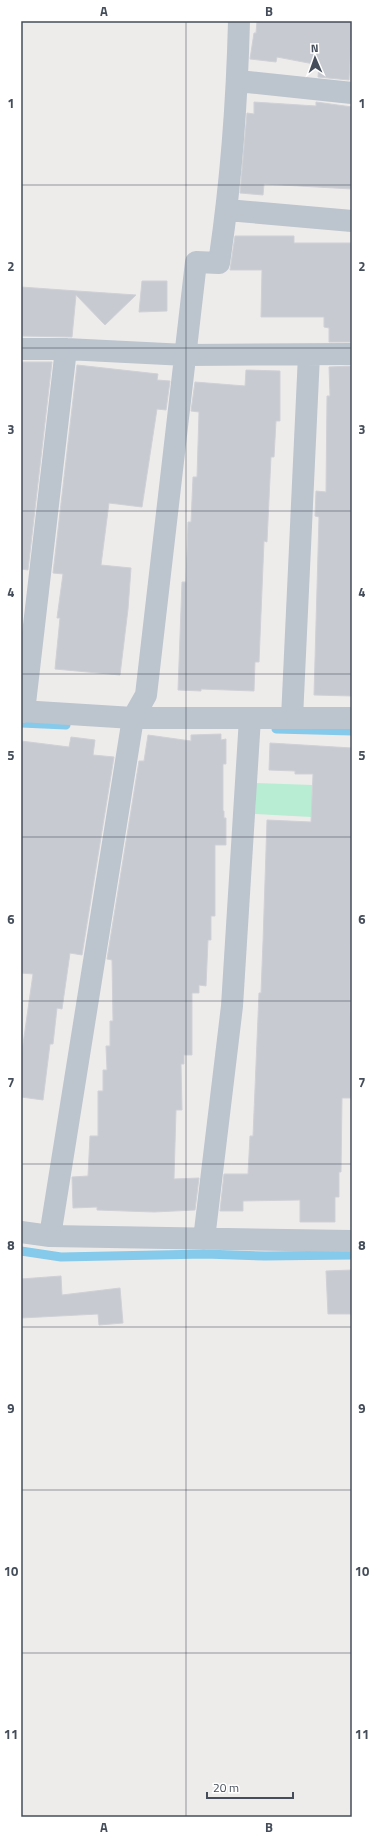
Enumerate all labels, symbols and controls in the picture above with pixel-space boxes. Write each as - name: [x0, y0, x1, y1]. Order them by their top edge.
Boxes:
- text: A: [100, 1, 108, 21]
- text: B: [265, 1, 273, 21]
- north arrow: [295, 38, 335, 78]
- text: N: [311, 40, 319, 56]
- text: 1: [7, 93, 15, 113]
- text: 1: [358, 93, 366, 113]
- text: 2: [7, 256, 15, 276]
- text: 2: [358, 256, 366, 276]
- text: 3: [7, 419, 15, 439]
- text: 3: [358, 419, 366, 439]
- text: 4: [7, 582, 15, 602]
- text: 4: [358, 582, 366, 602]
- text: 5: [7, 745, 15, 765]
- text: 5: [358, 745, 366, 765]
- text: 6: [7, 909, 15, 929]
- text: 6: [358, 909, 366, 929]
- text: 7: [7, 1072, 15, 1092]
- text: 7: [358, 1072, 366, 1092]
- text: 8: [7, 1235, 15, 1255]
- text: 8: [358, 1235, 366, 1255]
- text: 9: [7, 1398, 15, 1418]
- text: 9: [358, 1398, 366, 1418]
- text: 10: [4, 1561, 18, 1581]
- text: 10: [355, 1561, 369, 1581]
- text: 11: [4, 1724, 18, 1744]
- text: 11: [355, 1724, 369, 1744]
- scale bar: [207, 1774, 293, 1800]
- text: 20 m: [213, 1778, 239, 1797]
- text: A: [100, 1817, 108, 1837]
- text: B: [265, 1817, 273, 1837]

